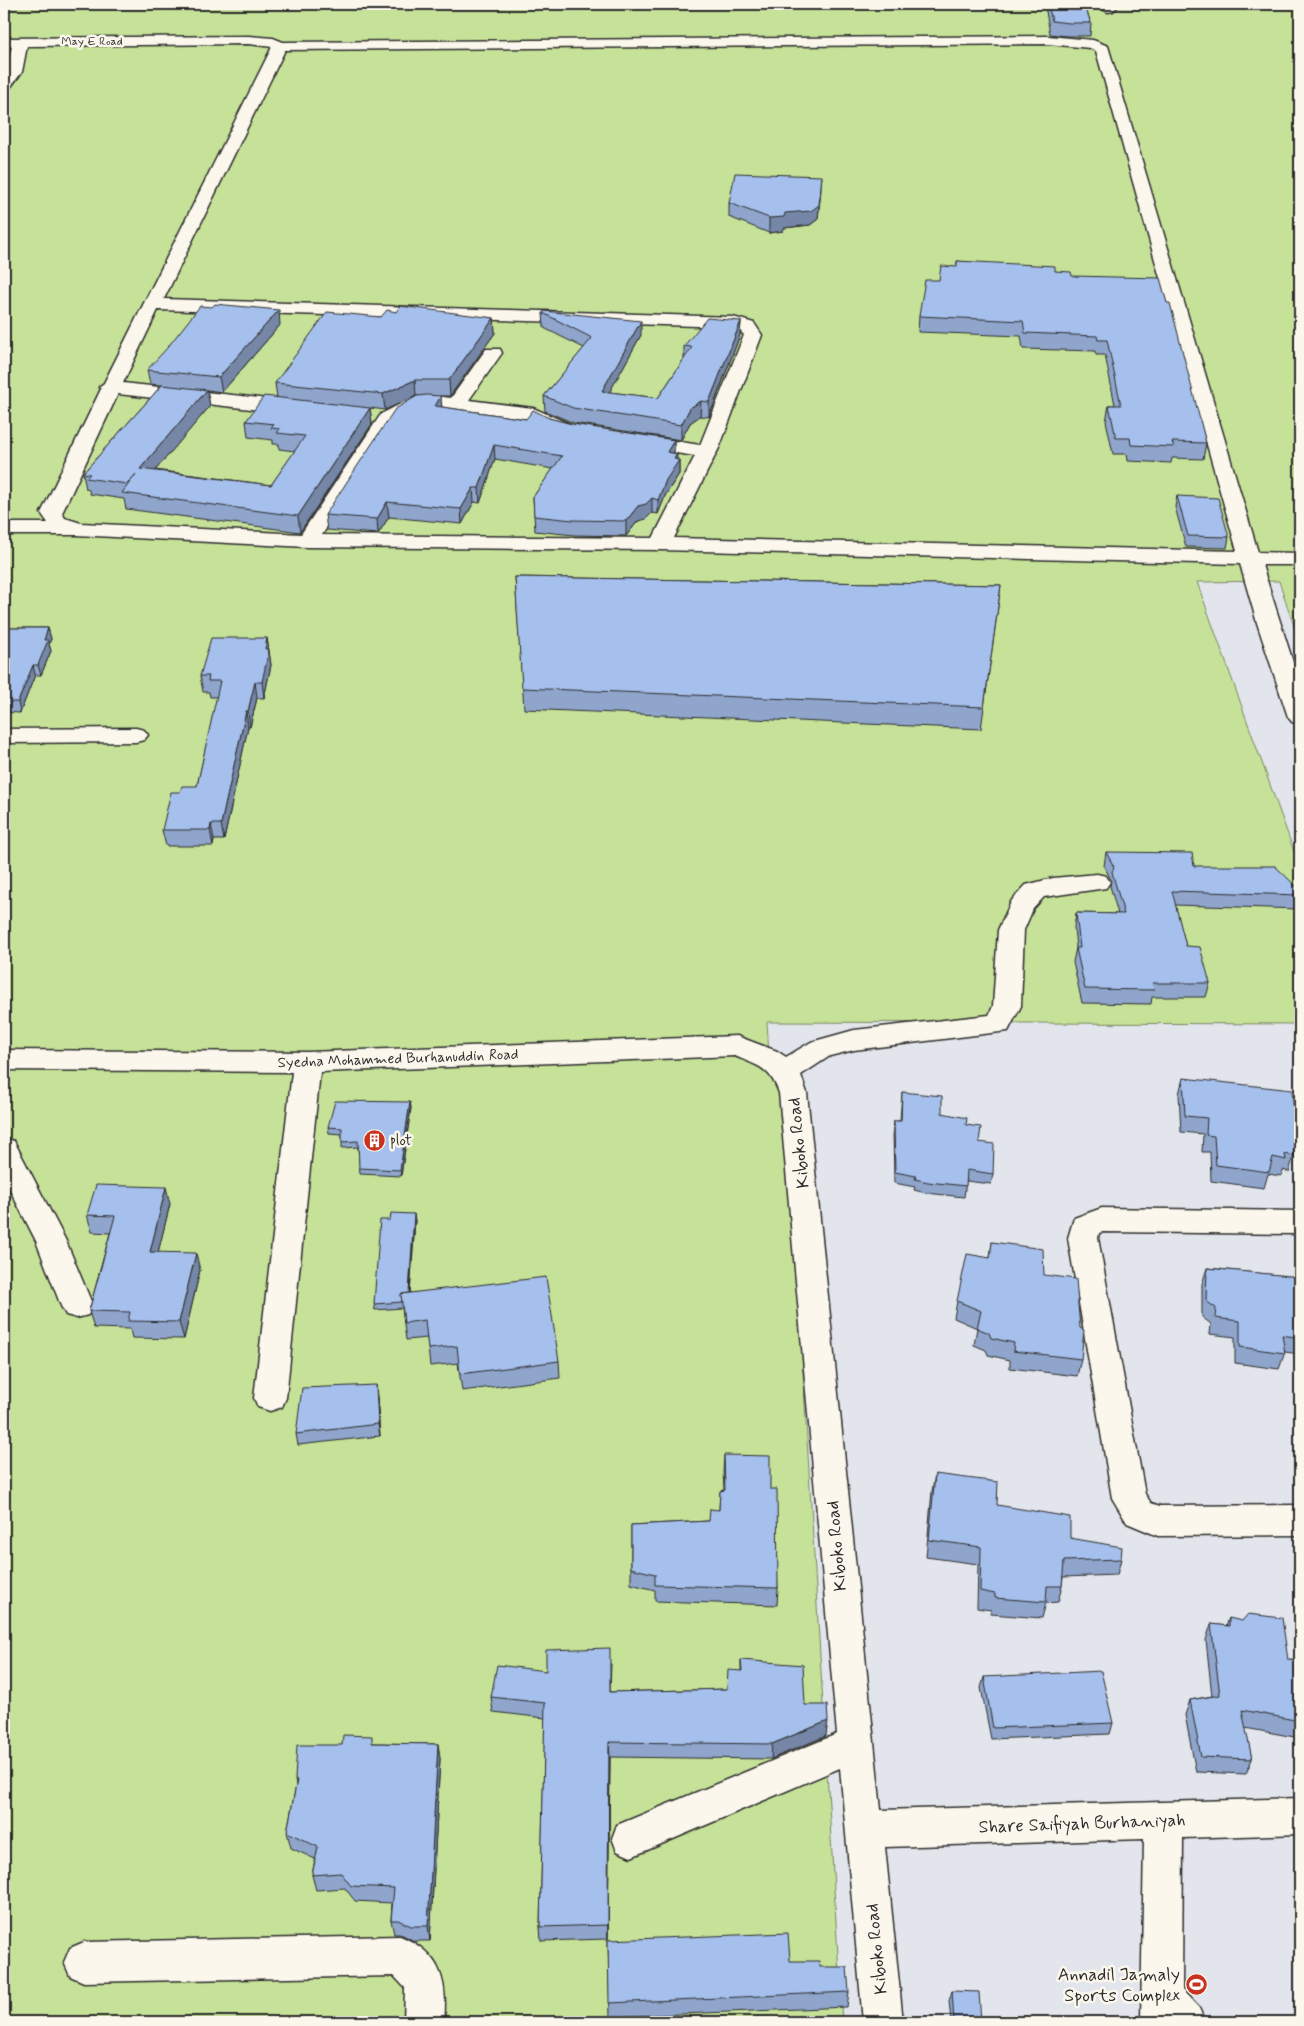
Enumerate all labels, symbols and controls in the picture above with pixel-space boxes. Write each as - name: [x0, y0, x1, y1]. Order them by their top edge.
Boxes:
- street label: May E Road: [61, 34, 123, 50]
- street label: Syedna Mohammed Burhanuddin Road: [277, 1045, 519, 1073]
- street label: Kiboko Road: [782, 1096, 816, 1189]
- building icon: plot: [362, 1128, 386, 1152]
- place label: plot: [390, 1131, 412, 1151]
- street label: Kiboko Road: [821, 1500, 853, 1592]
- street label: Share Saifiyah Burhaniyah: [978, 1808, 1186, 1840]
- street label: Kiboko Road: [860, 1902, 894, 1995]
- place label: Annadil Jamaly Sports Complex: [1058, 1963, 1180, 2008]
- sports icon: Annadil Jamaly Sports Complex: [1184, 1972, 1208, 1996]

